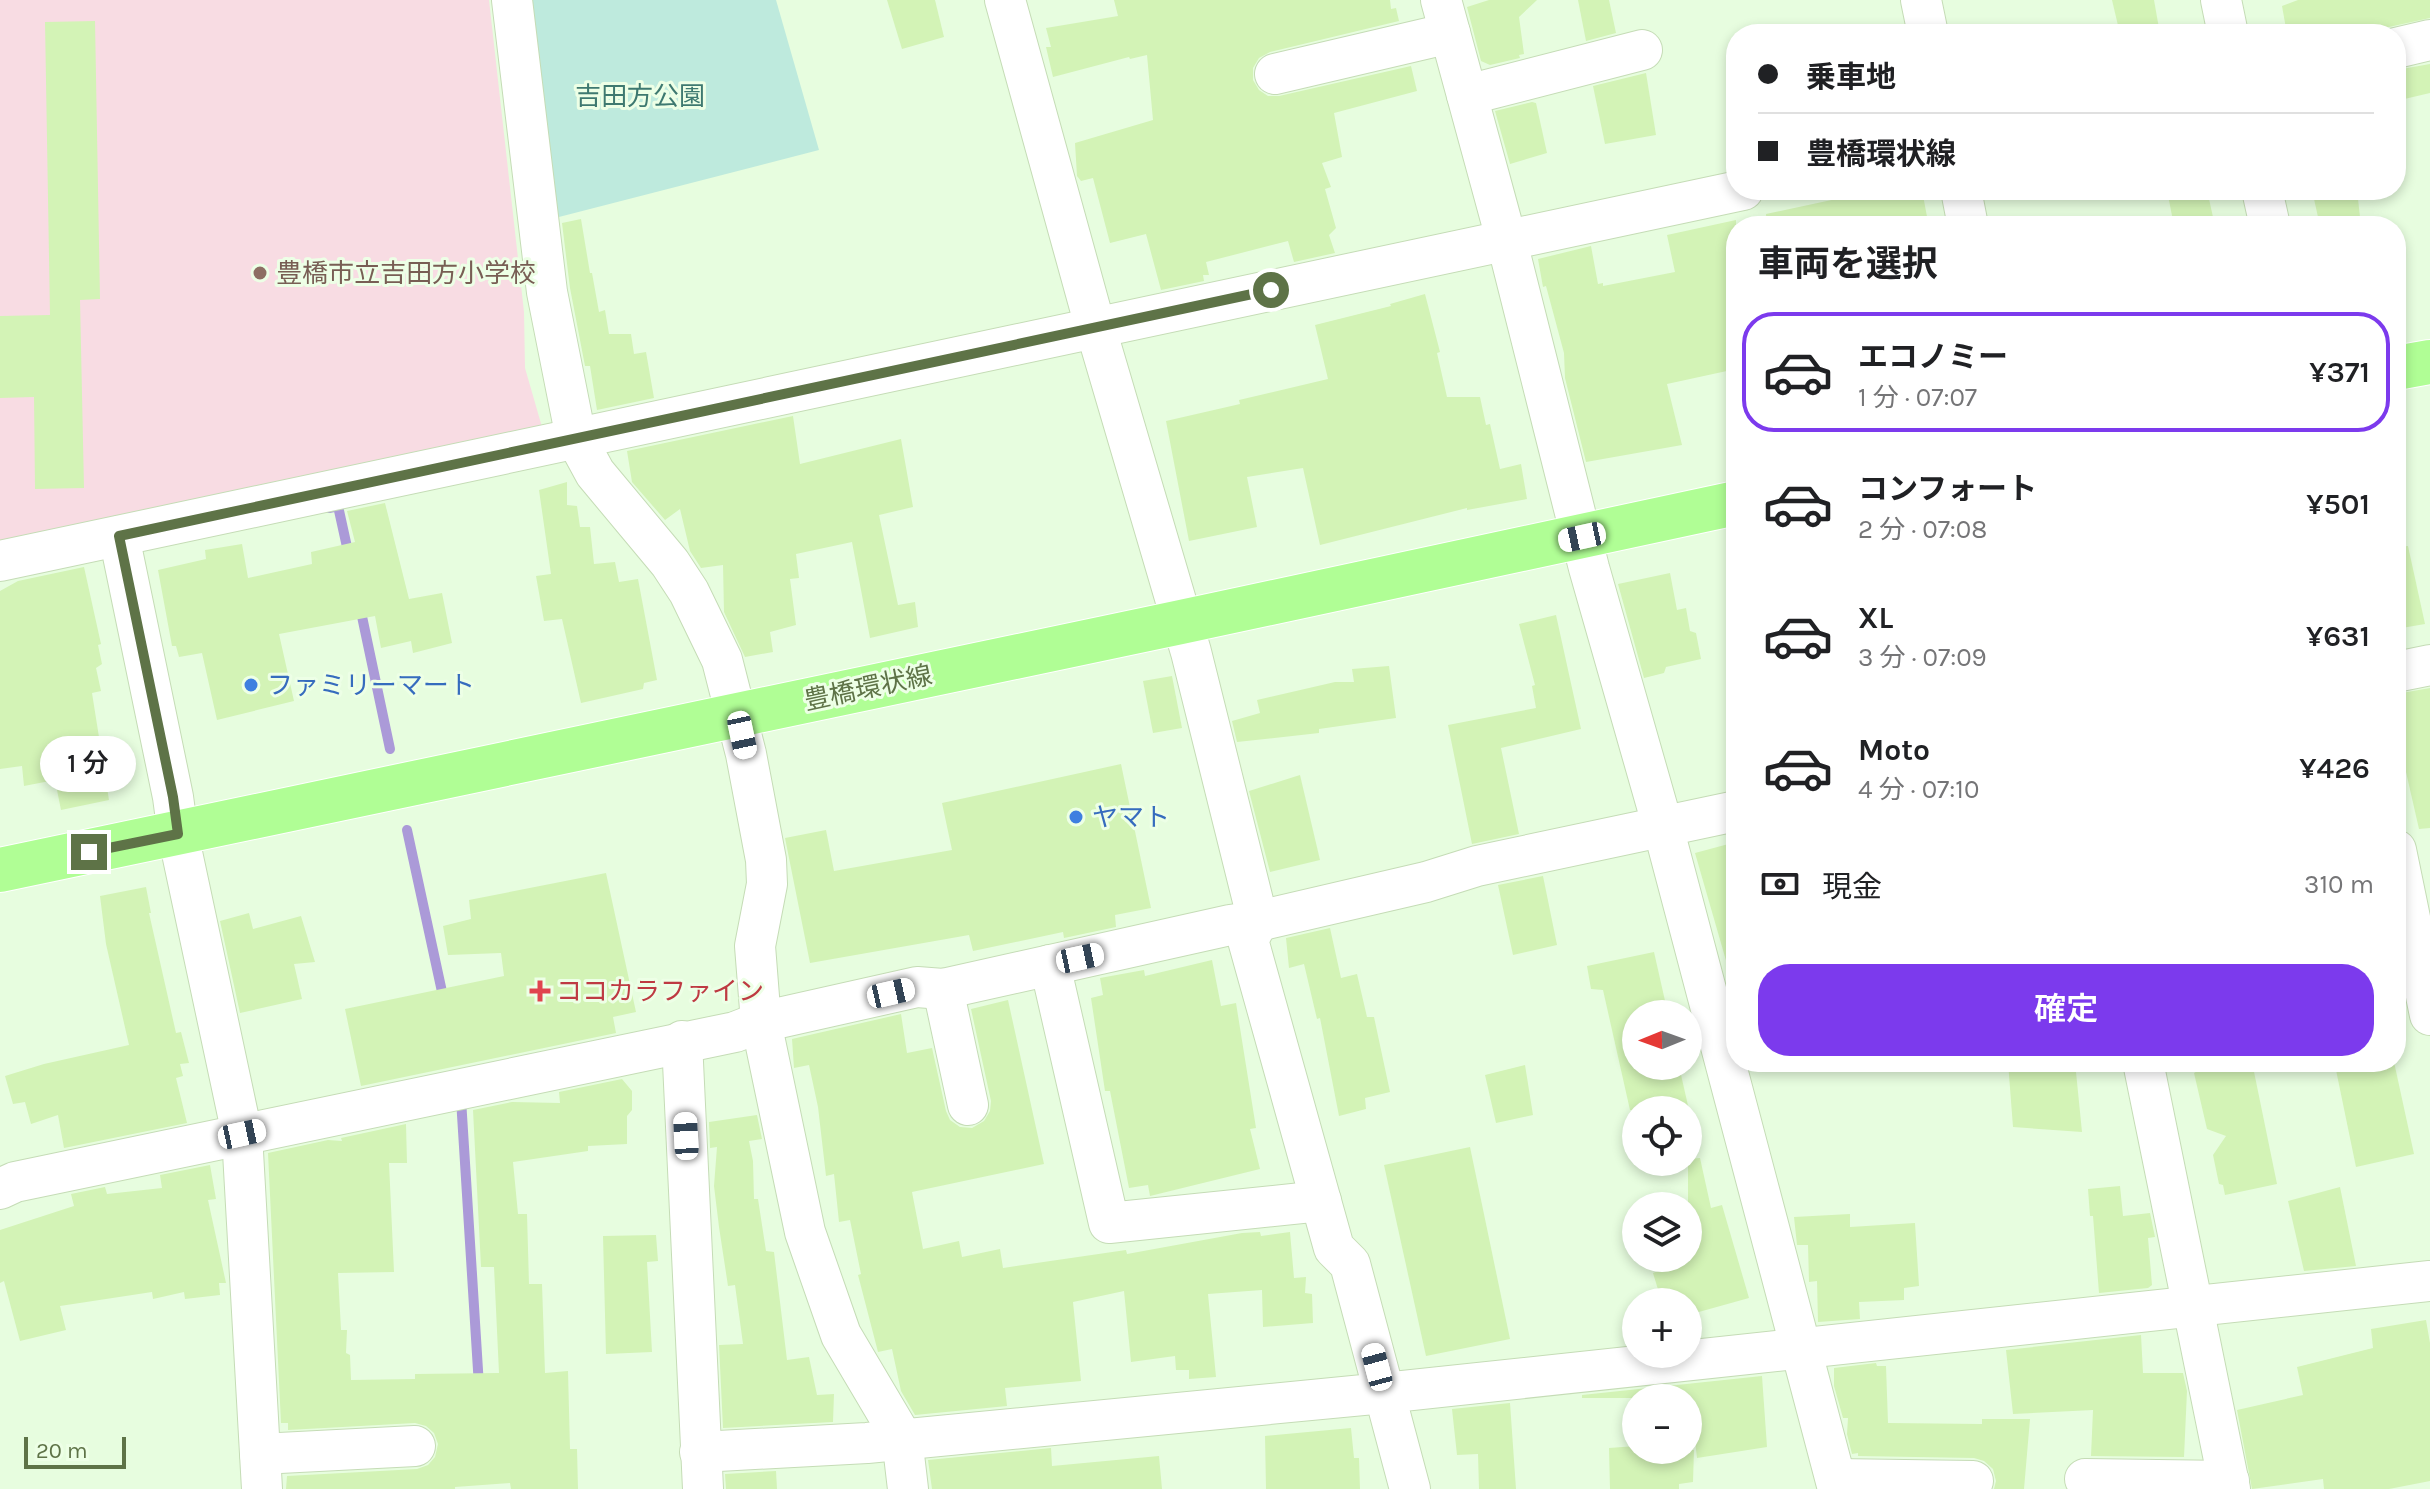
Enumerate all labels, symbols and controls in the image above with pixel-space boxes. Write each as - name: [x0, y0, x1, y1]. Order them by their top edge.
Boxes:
- text: 乗車地: [1806, 59, 1896, 95]
- park label: 吉田方公園: [575, 81, 705, 112]
- text: 豊橋環状線: [1806, 136, 1956, 172]
- text: 車両を選択: [1758, 243, 1938, 285]
- place label: 豊橋市立吉田方小学校: [276, 258, 536, 289]
- marker: 豊橋市立吉田方小学校: [251, 264, 269, 282]
- route start: [1253, 272, 1289, 308]
- icon: car: [1762, 336, 1834, 408]
- text: エコノミー: [1858, 339, 2008, 375]
- text: ¥371: [2309, 354, 2370, 390]
- text: 1 分 · 07:07: [1858, 382, 1977, 413]
- icon: car: [1762, 468, 1834, 540]
- text: コンフォート: [1858, 471, 2037, 507]
- text: ¥501: [2306, 486, 2370, 522]
- text: 2 分 · 07:08: [1858, 514, 1987, 545]
- car: [1556, 520, 1608, 554]
- icon: car: [1762, 600, 1834, 672]
- text: XL: [1858, 600, 1893, 636]
- text: ¥631: [2306, 618, 2370, 654]
- text: 3 分 · 07:09: [1858, 642, 1987, 673]
- street label: 豊橋環状線: [801, 659, 935, 717]
- place label: ファミリーマート: [267, 670, 475, 701]
- marker: ファミリーマート: [242, 676, 260, 694]
- car: [725, 709, 759, 761]
- icon: car: [1762, 732, 1834, 804]
- text: Moto: [1858, 732, 1930, 768]
- callout: 1 分: [41, 736, 137, 792]
- text: 1 分: [67, 748, 109, 779]
- text: ¥426: [2299, 750, 2370, 786]
- text: 4 分 · 07:10: [1858, 774, 1979, 805]
- place label: ヤマト: [1092, 802, 1170, 833]
- marker: ヤマト: [1067, 808, 1085, 826]
- route end: [71, 834, 107, 870]
- icon: cash: [1758, 862, 1802, 906]
- text: 現金: [1822, 869, 1882, 905]
- text: 310 m: [2304, 869, 2374, 900]
- car: [1054, 941, 1106, 975]
- button: 確定: [1758, 964, 2374, 1056]
- place label: ココカラファイン: [556, 976, 764, 1007]
- car: [865, 976, 917, 1010]
- marker: ココカラファイン: [531, 982, 549, 1000]
- north arrow: [1622, 1000, 1702, 1080]
- map controls: [1622, 1000, 1702, 1464]
- button: locate: [1622, 1096, 1702, 1176]
- car: [673, 1111, 699, 1161]
- car: [216, 1117, 268, 1151]
- button: layers: [1622, 1192, 1702, 1272]
- button: +: [1622, 1288, 1702, 1368]
- car: [1359, 1341, 1395, 1393]
- button: −: [1622, 1384, 1702, 1464]
- scale bar: [24, 1433, 126, 1469]
- text: 20 m: [36, 1438, 88, 1464]

